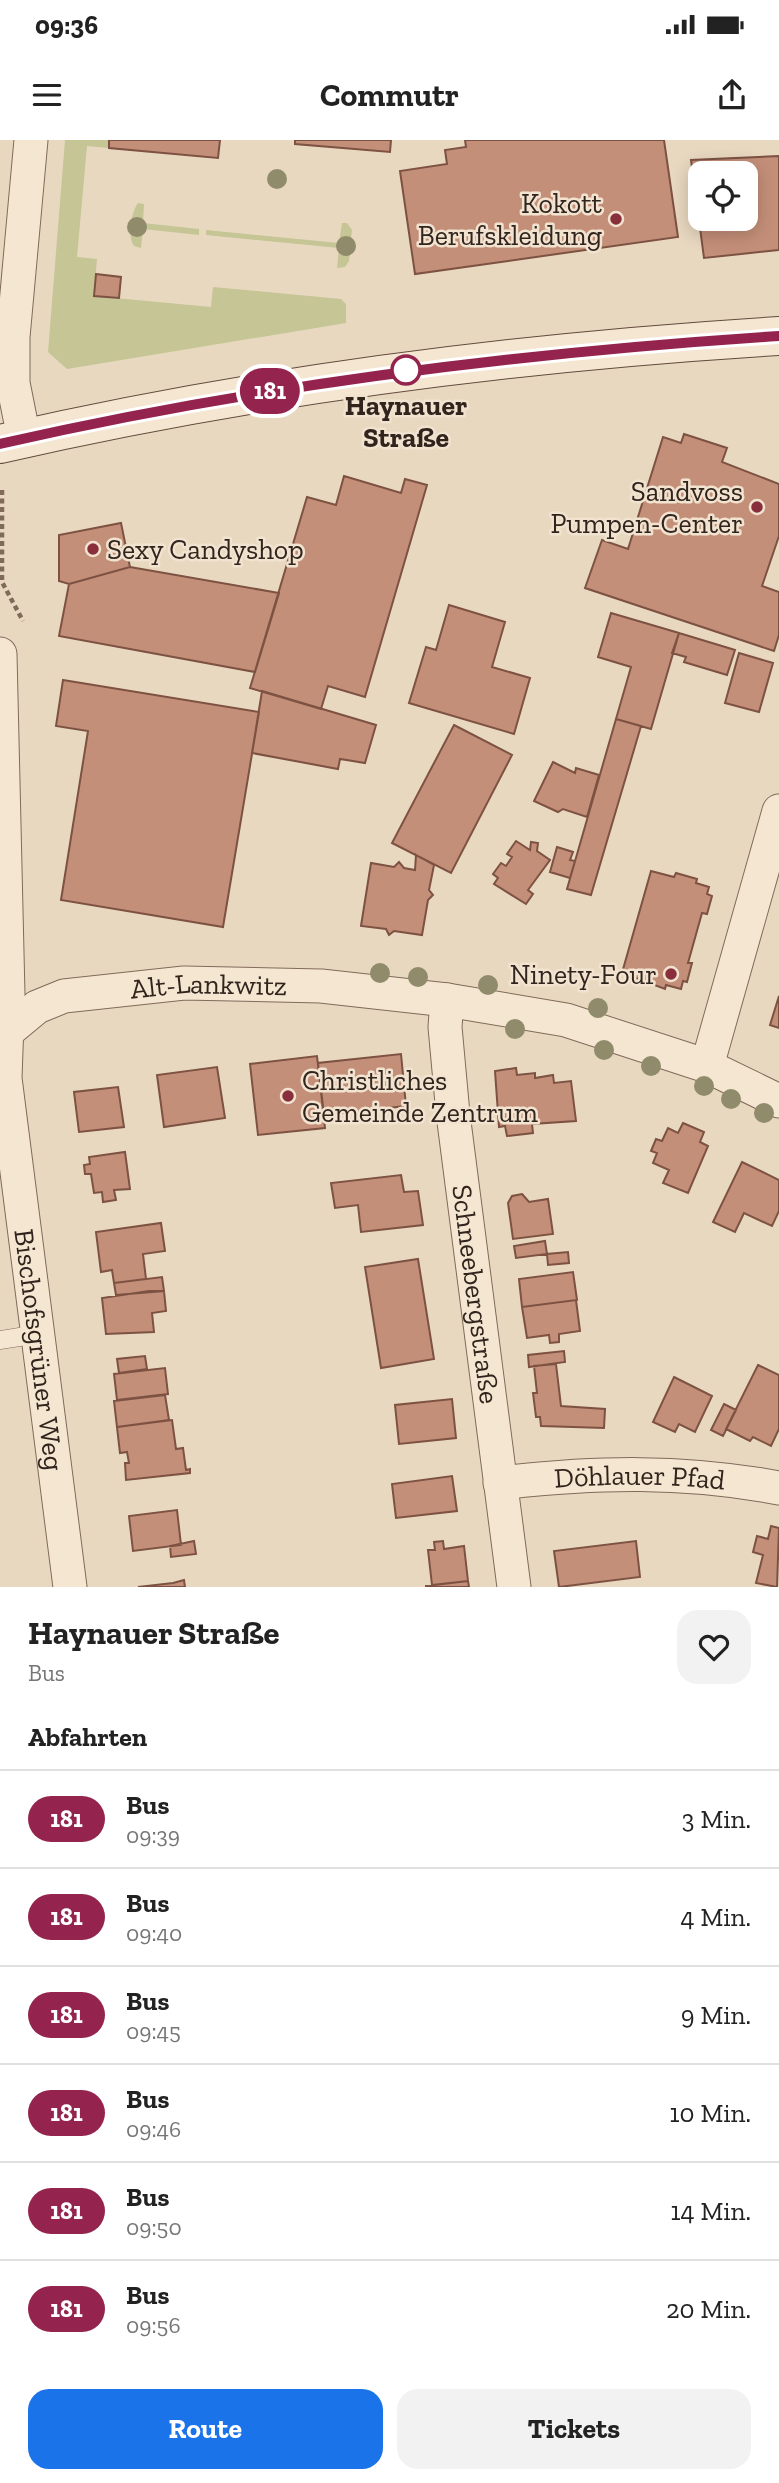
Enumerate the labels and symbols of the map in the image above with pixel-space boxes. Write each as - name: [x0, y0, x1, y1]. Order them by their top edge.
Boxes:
- place label: Kokott Berufskleidung: [418, 187, 603, 252]
- marker: Kokott Berufskleidung: [608, 211, 624, 227]
- marker: Haynauer Straße: [391, 355, 421, 385]
- line badge: 181: [230, 368, 310, 414]
- place label: Haynauer Straße: [345, 389, 467, 454]
- place label: Sandvoss Pumpen-Center: [550, 475, 743, 540]
- marker: Sandvoss Pumpen-Center: [749, 499, 765, 515]
- place label: Sexy Candyshop: [107, 533, 304, 566]
- marker: Sexy Candyshop: [85, 541, 101, 557]
- place label: Ninety-Four: [510, 958, 657, 991]
- street label: Alt-Lankwitz: [129, 966, 287, 1006]
- marker: Ninety-Four: [663, 966, 679, 982]
- place label: Christliches Gemeinde Zentrum: [302, 1064, 538, 1129]
- marker: Christliches Gemeinde Zentrum: [280, 1088, 296, 1104]
- street label: Schneebergstraße: [445, 1183, 506, 1406]
- street label: Bischofsgrüner Weg: [7, 1227, 71, 1473]
- street label: Döhlauer Pfad: [553, 1459, 727, 1497]

